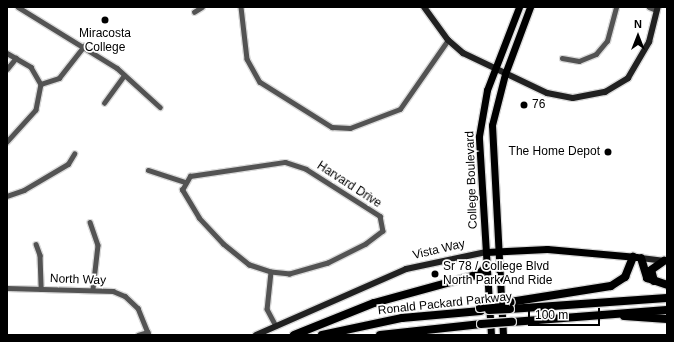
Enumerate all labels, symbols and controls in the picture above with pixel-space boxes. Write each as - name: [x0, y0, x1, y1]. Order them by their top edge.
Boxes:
- marker: Miracosta College: [100, 15, 110, 25]
- north arrow: [618, 16, 658, 56]
- text: N: [634, 18, 642, 30]
- place label: Miracosta College: [79, 27, 131, 55]
- place label: 76: [532, 98, 545, 112]
- marker: 76: [519, 100, 529, 110]
- street label: College Boulevard: [463, 131, 481, 229]
- place label: The Home Depot: [509, 145, 600, 159]
- marker: The Home Depot: [603, 147, 613, 157]
- street label: Harvard Drive: [314, 159, 384, 211]
- street label: Vista Way: [411, 237, 467, 263]
- place label: Sr 78 / College Blvd North Park And Ride: [443, 260, 553, 288]
- marker: Sr 78 / College Blvd North Park And Ride: [430, 269, 440, 279]
- street label: North Way: [50, 272, 106, 288]
- street label: Ronald Packard Parkway: [377, 290, 513, 318]
- scale bar: [530, 300, 602, 326]
- text: 100 m: [535, 308, 568, 322]

